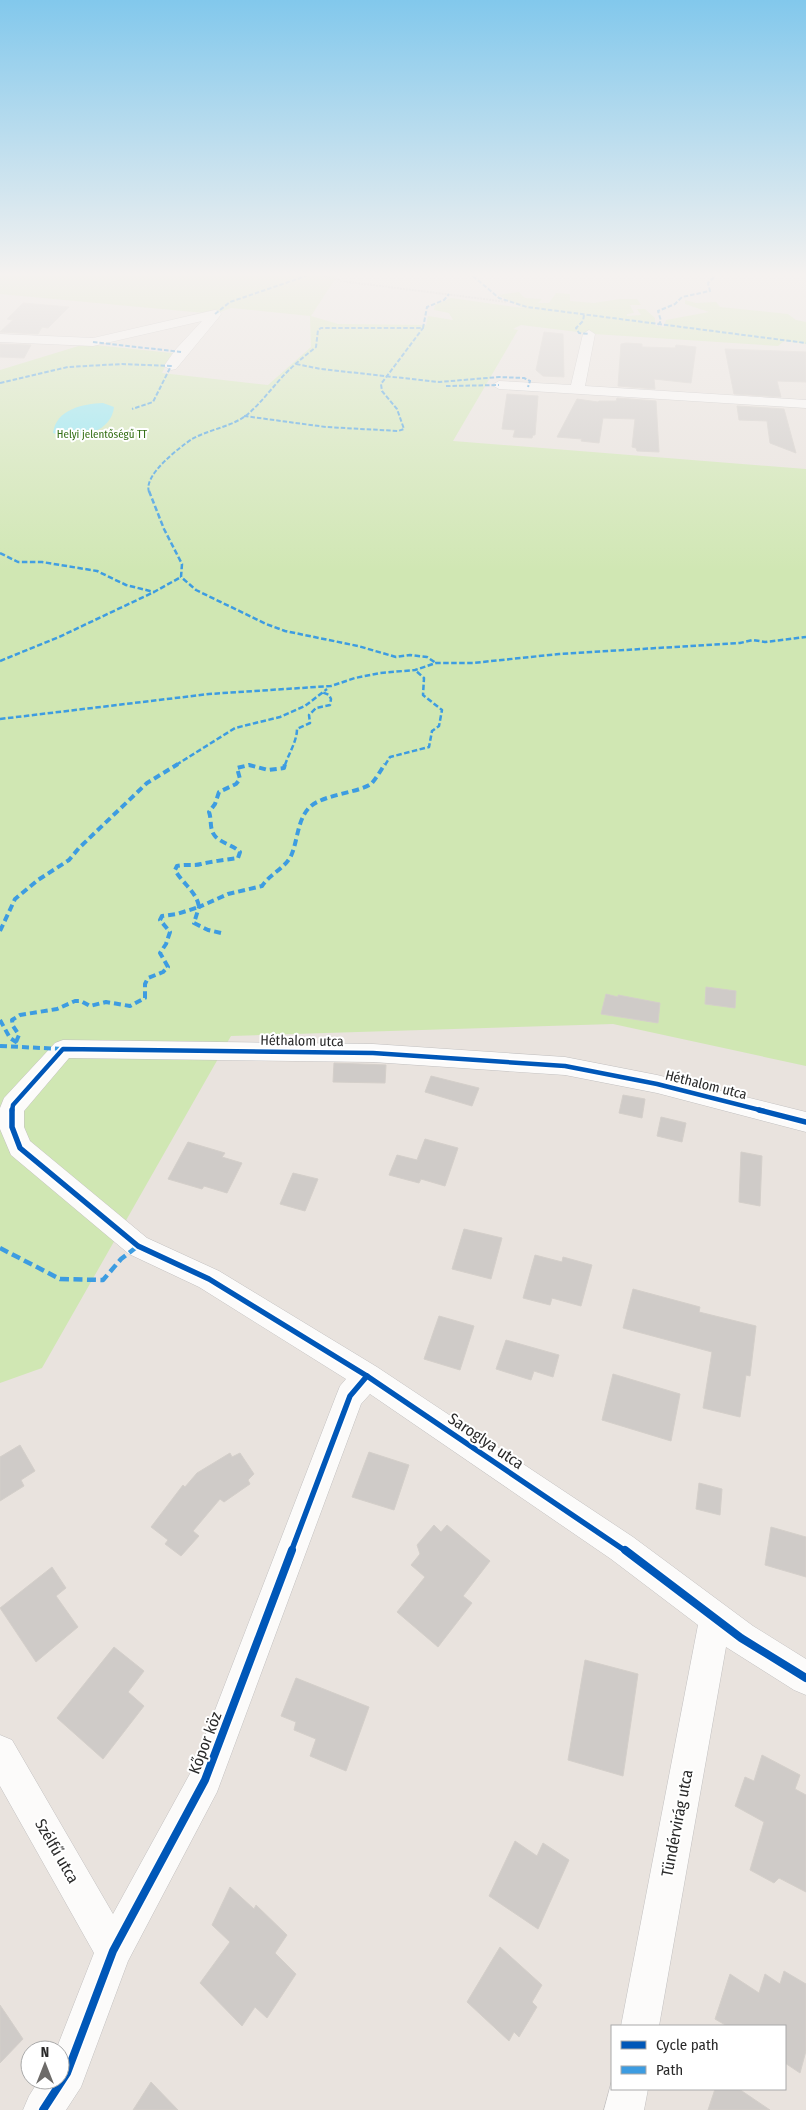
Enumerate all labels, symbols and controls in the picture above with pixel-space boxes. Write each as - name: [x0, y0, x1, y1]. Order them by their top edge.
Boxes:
- park label: Helyi jelentőségű TT: [57, 428, 148, 441]
- street label: Héthalom utca: [260, 1032, 344, 1050]
- street label: Héthalom utca: [663, 1067, 749, 1103]
- street label: Saroglya utca: [444, 1409, 528, 1473]
- street label: Kőpor köz: [185, 1709, 225, 1777]
- street label: Tündérvirág utca: [657, 1768, 697, 1878]
- street label: Szélfű utca: [31, 1815, 83, 1887]
- legend: [611, 2025, 786, 2090]
- text: Cycle path: [656, 2036, 719, 2054]
- north arrow: [20, 2040, 70, 2090]
- text: N: [41, 2044, 49, 2061]
- text: Path: [656, 2061, 683, 2079]

